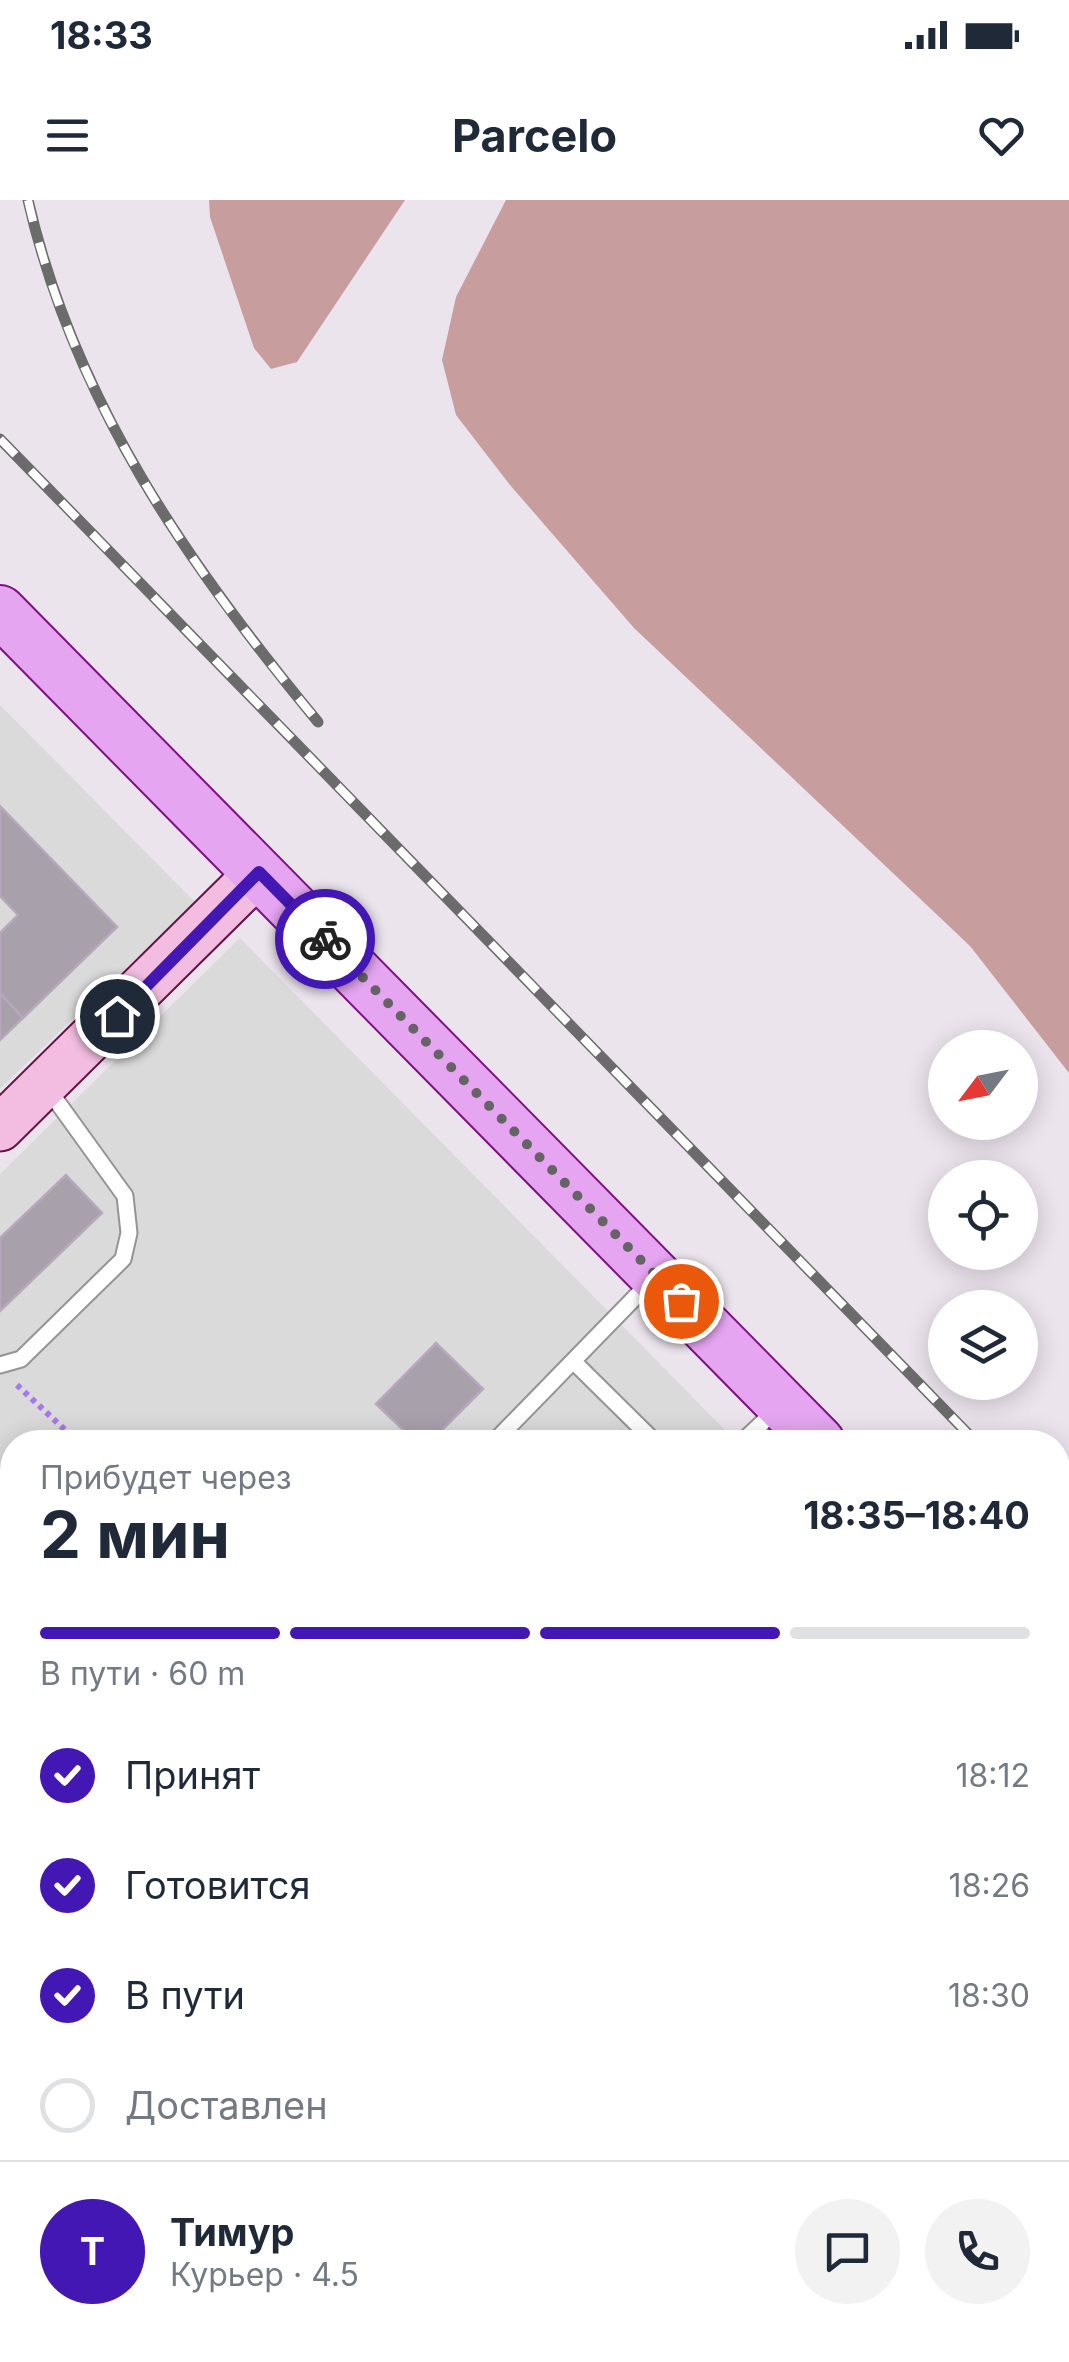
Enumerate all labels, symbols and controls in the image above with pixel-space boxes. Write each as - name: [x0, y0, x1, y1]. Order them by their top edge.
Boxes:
- text: 18:33: [50, 12, 153, 58]
- icon: menu: [40, 108, 95, 163]
- text: Parcelo: [452, 108, 617, 163]
- icon: heart: [974, 108, 1029, 163]
- courier: [275, 889, 375, 989]
- icon: bike: [298, 912, 353, 967]
- pin: [75, 974, 160, 1059]
- icon: home: [90, 989, 145, 1044]
- north arrow: [928, 1030, 1038, 1140]
- map controls: [928, 1030, 1038, 1400]
- button: locate: [928, 1160, 1038, 1270]
- pin: [639, 1259, 724, 1344]
- icon: bag: [654, 1274, 709, 1329]
- button: layers: [928, 1290, 1038, 1400]
- text: Прибудет через: [40, 1458, 292, 1497]
- text: 18:35–18:40: [803, 1492, 1030, 1538]
- text: 2 мин: [40, 1495, 230, 1574]
- text: В пути · 60 m: [40, 1654, 245, 1693]
- icon: check: [40, 1748, 95, 1803]
- text: Принят: [125, 1752, 260, 1798]
- text: 18:12: [955, 1756, 1030, 1795]
- icon: check: [40, 1858, 95, 1913]
- text: Готовится: [125, 1862, 310, 1908]
- text: 18:26: [949, 1866, 1030, 1905]
- icon: check: [40, 1968, 95, 2023]
- text: В пути: [125, 1972, 245, 2018]
- text: 18:30: [948, 1976, 1030, 2015]
- text: Доставлен: [125, 2082, 328, 2128]
- button: chat: [795, 2199, 900, 2304]
- button: phone: [925, 2199, 1030, 2304]
- text: Тимур: [170, 2209, 295, 2255]
- text: Т: [80, 2228, 105, 2274]
- text: Курьер · 4.5: [170, 2255, 359, 2294]

